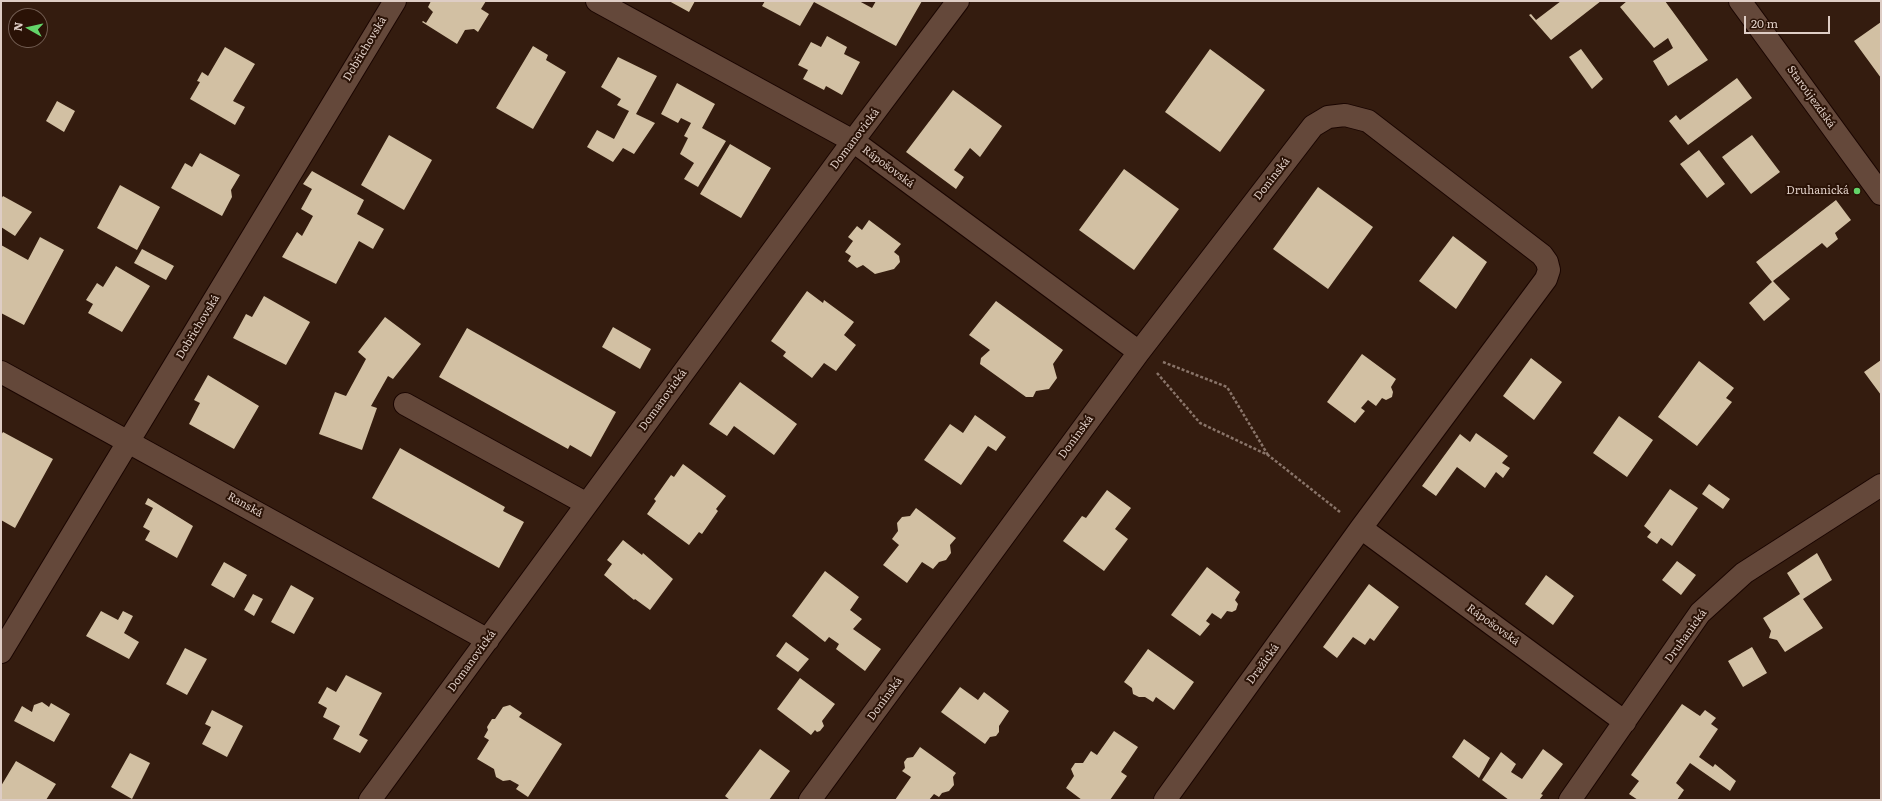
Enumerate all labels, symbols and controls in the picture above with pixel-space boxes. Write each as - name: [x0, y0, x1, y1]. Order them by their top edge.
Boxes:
- north arrow: [8, 8, 48, 48]
- scale bar: [1746, 8, 1832, 34]
- street label: Dobřichovská: [341, 14, 389, 84]
- text: 20 m: [1751, 14, 1778, 32]
- text: N: [9, 21, 26, 32]
- street label: Staroújezdská: [1784, 63, 1838, 131]
- street label: Domanovická: [828, 106, 882, 172]
- street label: Rápošovská: [859, 143, 917, 191]
- street label: Donínská: [1251, 155, 1293, 203]
- place label: Druhanická: [1786, 184, 1849, 198]
- marker: Druhanická: [1852, 186, 1862, 196]
- street label: Dobřichovská: [174, 292, 222, 362]
- street label: Domanovická: [636, 367, 690, 433]
- street label: Donínská: [1056, 413, 1096, 461]
- street label: Ranská: [225, 490, 265, 520]
- street label: Rápošovská: [1464, 602, 1522, 648]
- street label: Druhanická: [1662, 607, 1710, 665]
- street label: Domanovická: [445, 628, 499, 694]
- street label: Dražická: [1244, 641, 1282, 687]
- street label: Donínská: [865, 675, 905, 723]

